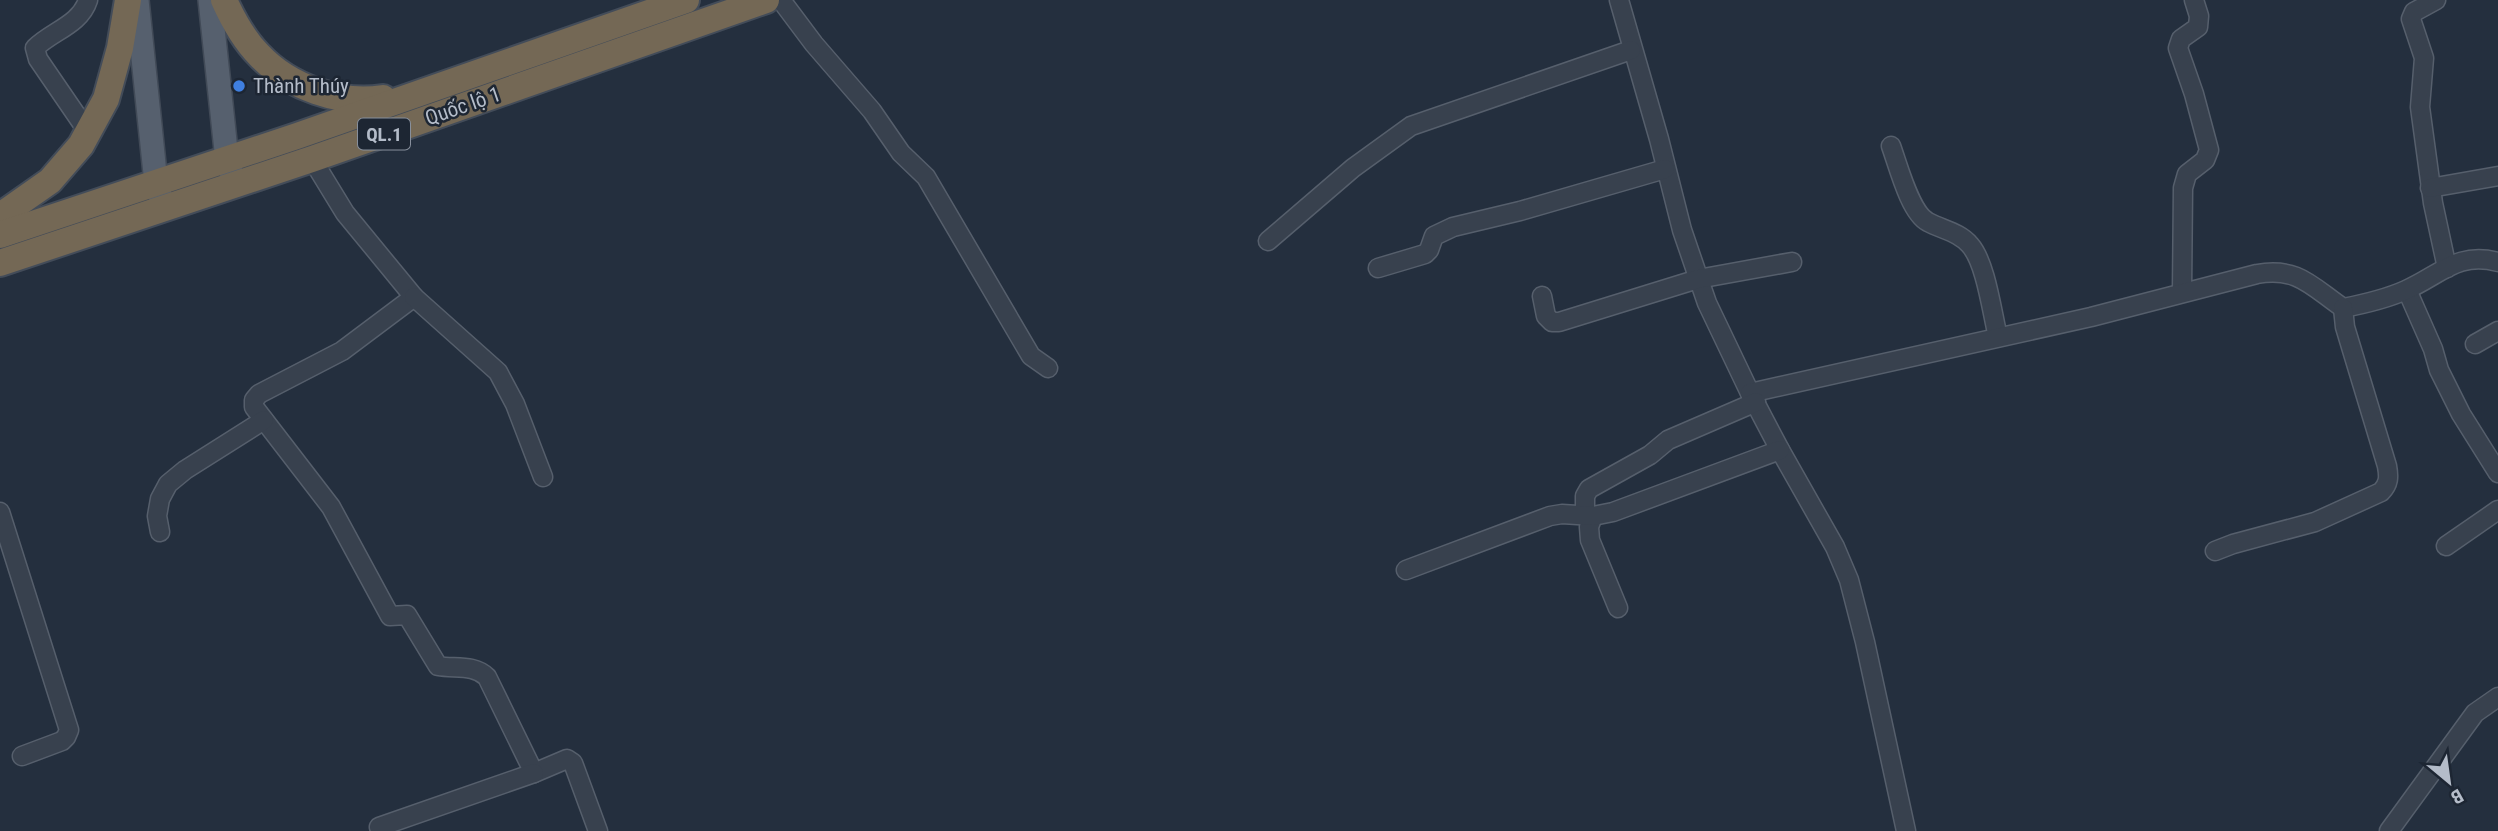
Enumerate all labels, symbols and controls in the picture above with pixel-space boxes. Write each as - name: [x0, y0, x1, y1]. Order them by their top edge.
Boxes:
- place label: Thành Thúy: [253, 74, 349, 98]
- marker: Thành Thúy: [231, 78, 247, 94]
- street label: Quốc lộ 1: [422, 82, 504, 130]
- road number: QL.1: [358, 118, 410, 150]
- north arrow: [2414, 747, 2484, 817]
- text: B: [2447, 784, 2467, 809]

